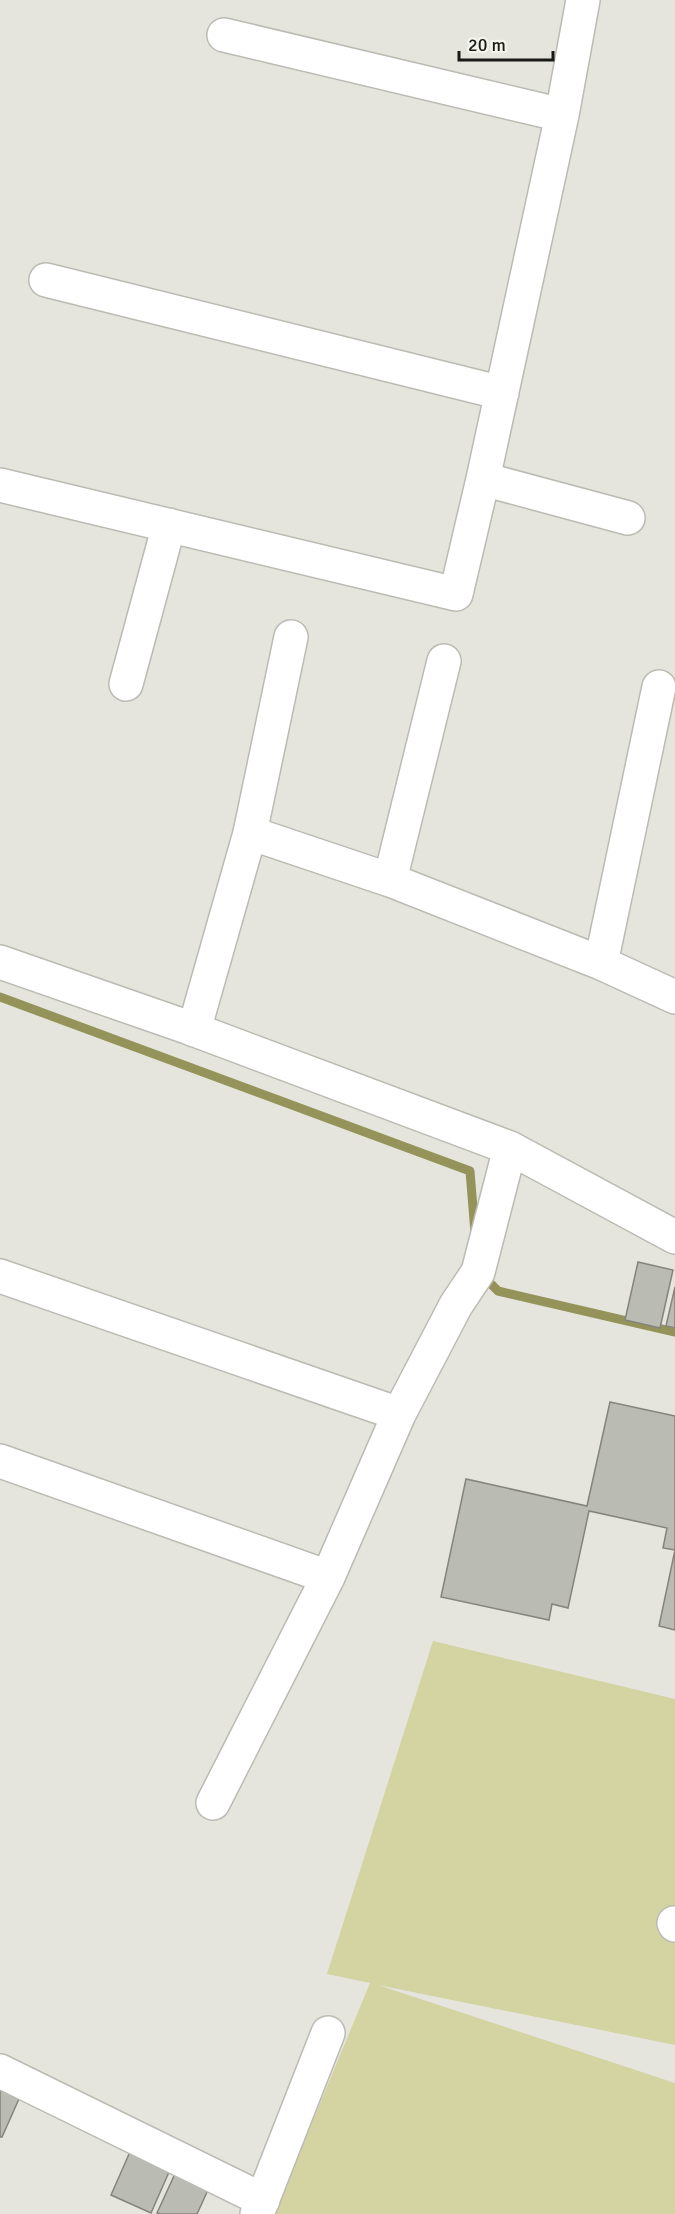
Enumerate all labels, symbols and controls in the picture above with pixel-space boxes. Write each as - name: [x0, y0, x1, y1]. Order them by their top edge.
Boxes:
- scale bar: [459, 24, 554, 62]
- text: 20 m: [468, 34, 506, 56]

